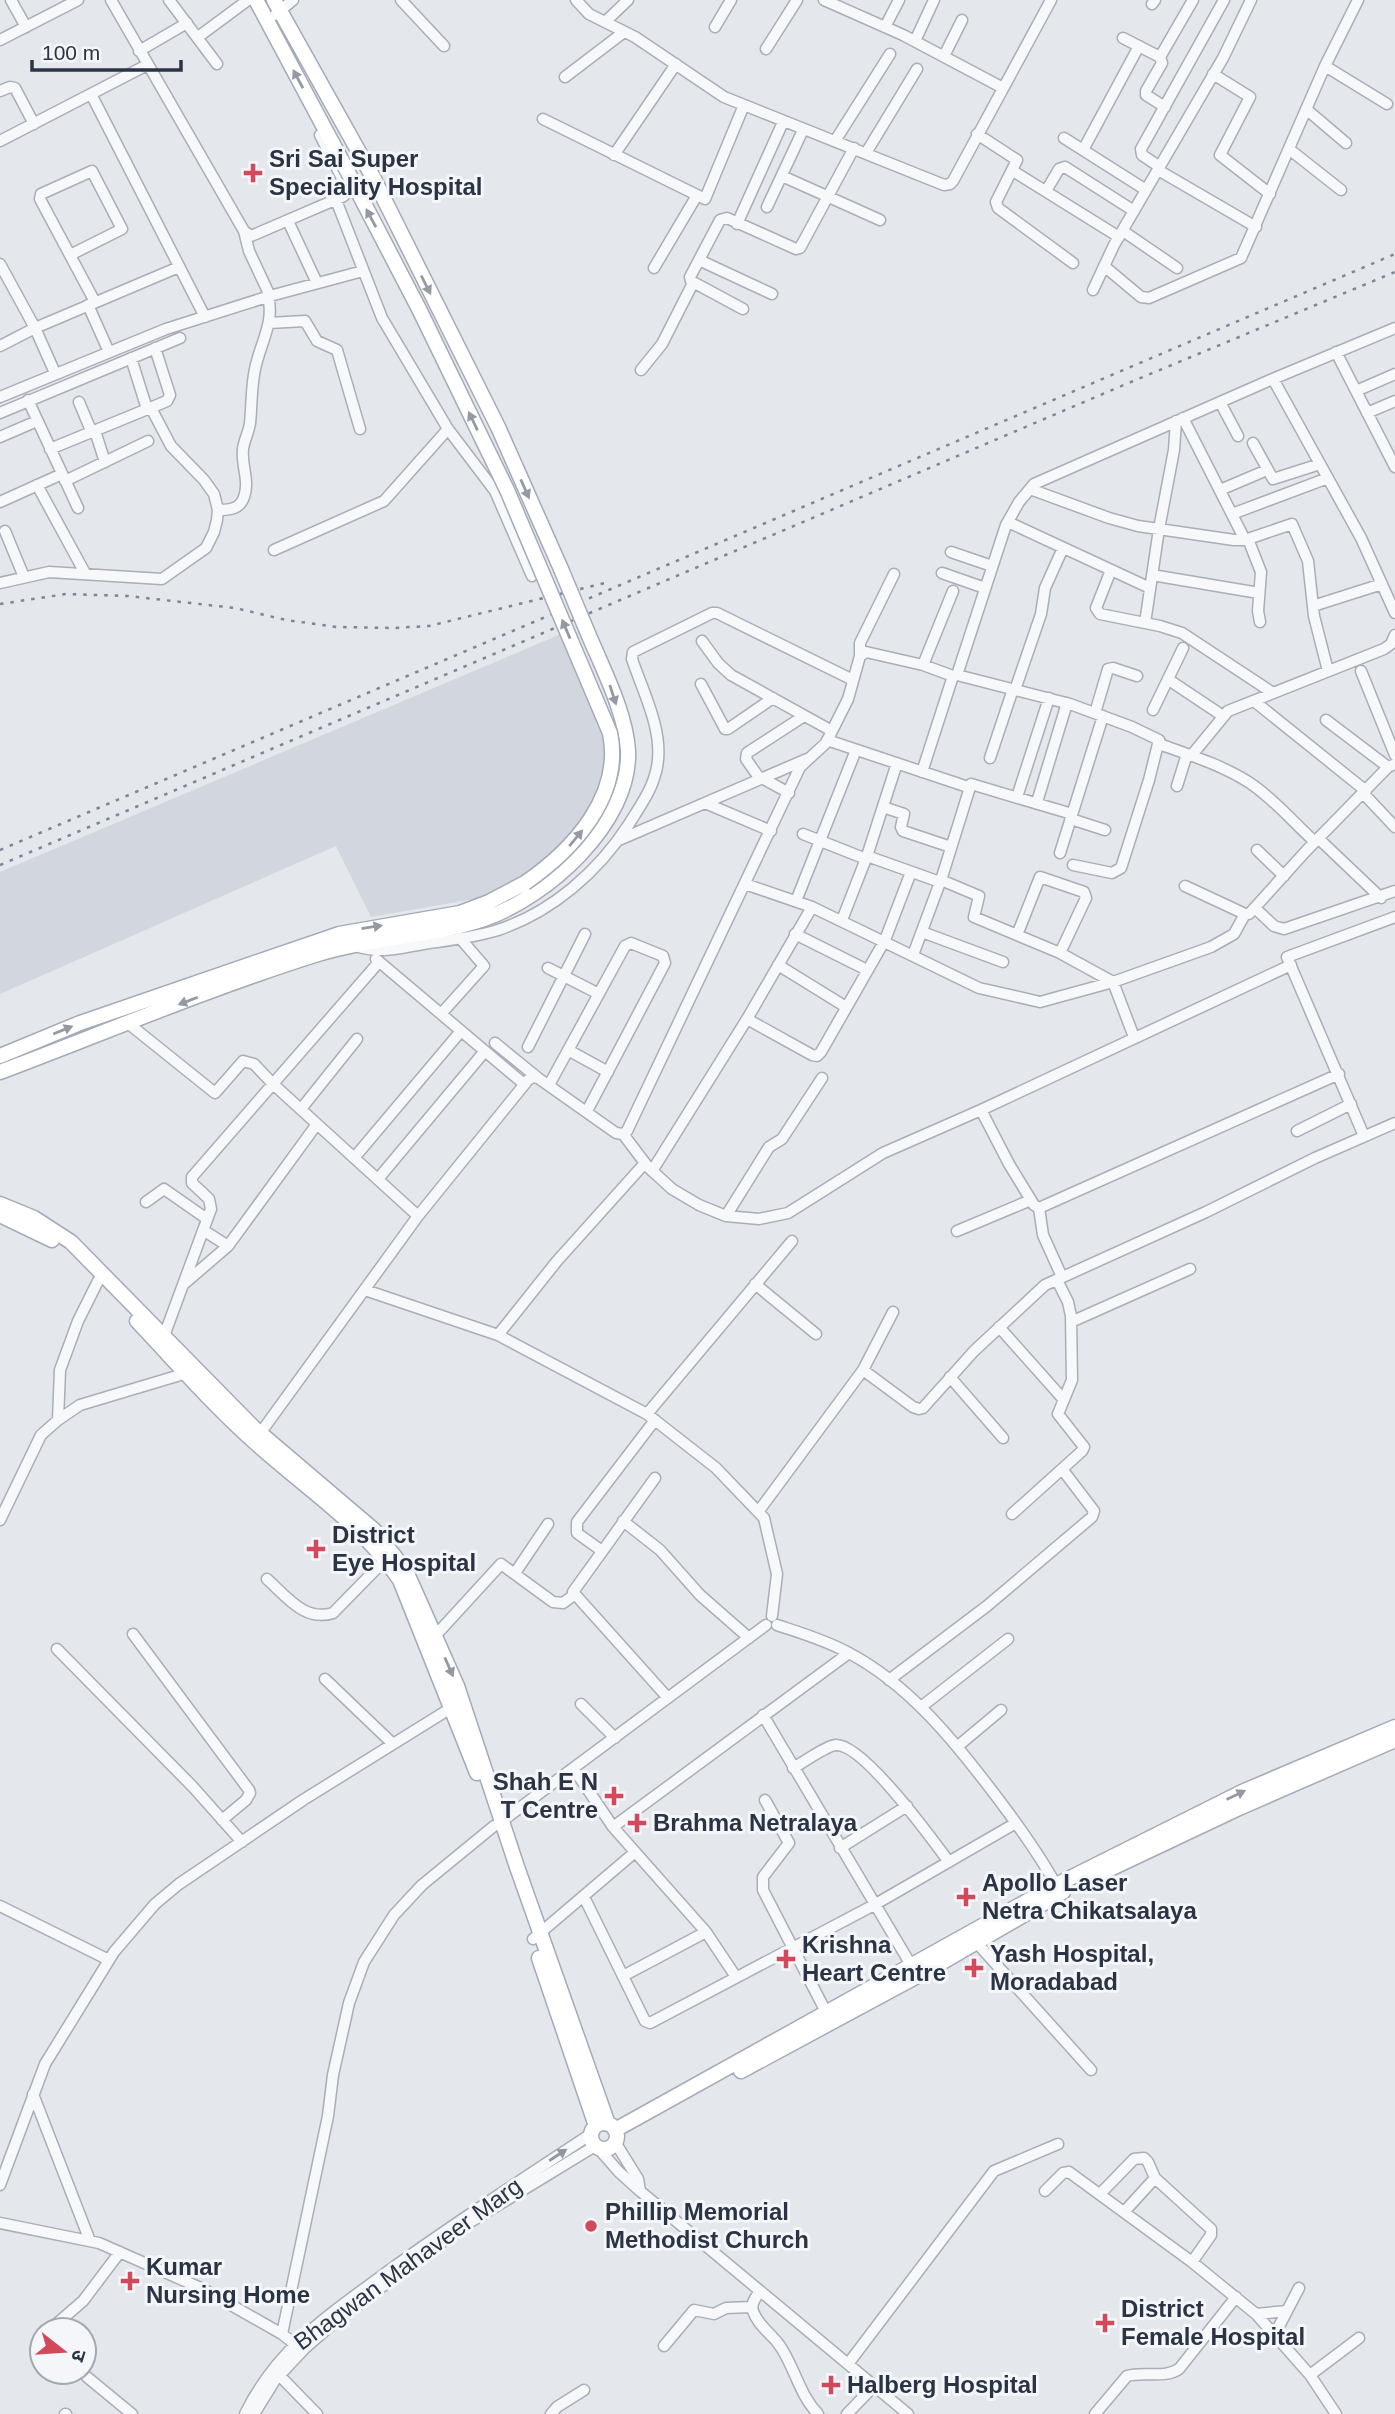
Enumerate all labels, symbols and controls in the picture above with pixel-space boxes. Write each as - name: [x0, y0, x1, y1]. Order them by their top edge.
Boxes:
- scale bar: [32, 28, 180, 72]
- text: 100 m: [42, 41, 100, 64]
- one-way arrow: [292, 69, 304, 89]
- place label: Sri Sai Super Speciality Hospital: [269, 145, 482, 200]
- marker: Sri Sai Super Speciality Hospital: [243, 163, 263, 183]
- one-way arrow: [366, 207, 378, 227]
- one-way arrow: [421, 275, 432, 295]
- one-way arrow: [468, 411, 479, 431]
- one-way arrow: [520, 479, 531, 500]
- one-way arrow: [560, 618, 571, 639]
- one-way arrow: [608, 684, 619, 705]
- one-way arrow: [568, 829, 583, 846]
- one-way arrow: [361, 921, 383, 932]
- one-way arrow: [178, 996, 199, 1007]
- one-way arrow: [53, 1025, 74, 1036]
- place label: District Eye Hospital: [332, 1521, 476, 1576]
- marker: District Eye Hospital: [306, 1539, 326, 1559]
- one-way arrow: [443, 1657, 454, 1678]
- place label: Shah E N T Centre: [493, 1768, 598, 1823]
- marker: Shah E N T Centre: [604, 1786, 624, 1806]
- one-way arrow: [1225, 1790, 1246, 1801]
- place label: Brahma Netralaya: [653, 1809, 858, 1836]
- marker: Brahma Netralaya: [627, 1813, 647, 1833]
- place label: Apollo Laser Netra Chikatsalaya: [982, 1869, 1197, 1924]
- marker: Apollo Laser Netra Chikatsalaya: [956, 1887, 976, 1907]
- place label: Krishna Heart Centre: [802, 1931, 946, 1986]
- place label: Yash Hospital, Moradabad: [990, 1940, 1154, 1995]
- marker: Krishna Heart Centre: [776, 1949, 796, 1969]
- marker: Yash Hospital, Moradabad: [964, 1958, 984, 1978]
- one-way arrow: [549, 2149, 568, 2162]
- street label: Bhagwan Mahaveer Marg: [289, 2172, 527, 2355]
- place label: Phillip Memorial Methodist Church: [605, 2198, 809, 2253]
- marker: Phillip Memorial Methodist Church: [583, 2218, 599, 2234]
- place label: Kumar Nursing Home: [146, 2253, 310, 2308]
- marker: Kumar Nursing Home: [120, 2271, 140, 2291]
- place label: District Female Hospital: [1121, 2295, 1305, 2350]
- marker: District Female Hospital: [1095, 2313, 1115, 2333]
- north arrow: [28, 2316, 98, 2386]
- text: उ: [67, 2347, 90, 2365]
- place label: Halberg Hospital: [847, 2371, 1038, 2398]
- marker: Halberg Hospital: [821, 2375, 841, 2395]

